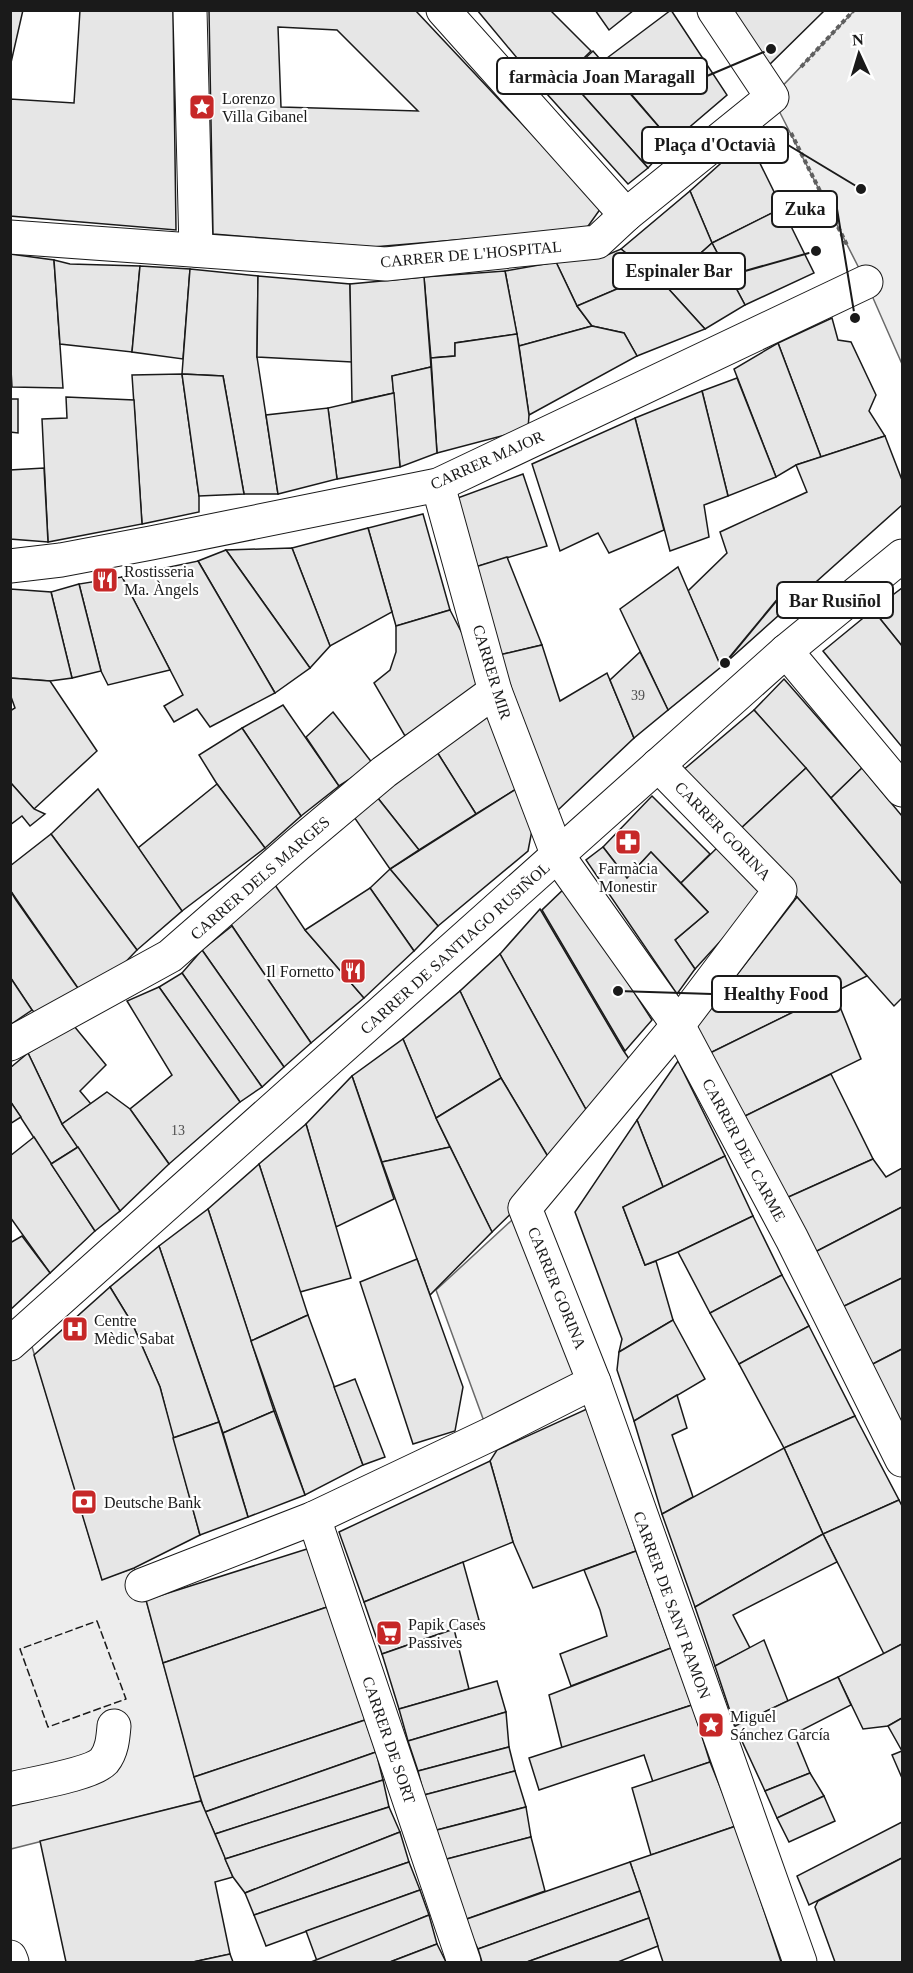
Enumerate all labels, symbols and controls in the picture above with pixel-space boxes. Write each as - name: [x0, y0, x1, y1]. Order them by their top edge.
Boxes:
- north arrow: [829, 24, 889, 84]
- text: N: [852, 31, 865, 48]
- callout: farmàcia Joan Maragall: [497, 58, 707, 94]
- text: farmàcia Joan Maragall: [509, 67, 695, 87]
- place label: Lorenzo Villa Gibanel: [222, 90, 308, 125]
- place icon: Lorenzo Villa Gibanel: [187, 92, 217, 122]
- callout: Plaça d'Octavià: [642, 127, 788, 163]
- text: Plaça d'Octavià: [654, 135, 776, 155]
- callout: Zuka: [772, 191, 837, 227]
- text: Zuka: [784, 199, 826, 219]
- street label: CARRER DE L'HOSPITAL: [380, 238, 562, 270]
- callout: Espinaler Bar: [613, 253, 745, 289]
- text: Espinaler Bar: [625, 261, 733, 281]
- street label: CARRER MAJOR: [428, 427, 547, 493]
- place label: Rostisseria Ma. Àngels: [124, 563, 199, 599]
- restaurant icon: Rostisseria Ma. Àngels: [90, 565, 120, 595]
- callout: Bar Rusiñol: [777, 582, 893, 618]
- text: Bar Rusiñol: [789, 591, 881, 611]
- street label: CARRER MIR: [470, 623, 515, 722]
- house number: 39: [631, 688, 645, 703]
- street label: CARRER GORINA: [672, 778, 775, 884]
- street label: CARRER DELS MARGES: [187, 813, 333, 943]
- pharmacy icon: Farmàcia Monestir: [613, 827, 643, 857]
- street label: CARRER DE SANTIAGO RUSIÑOL: [357, 859, 553, 1037]
- place label: Farmàcia Monestir: [598, 860, 658, 895]
- restaurant icon: Il Fornetto: [338, 956, 368, 986]
- place label: Il Fornetto: [266, 963, 334, 980]
- callout: Healthy Food: [712, 976, 841, 1012]
- text: Healthy Food: [724, 984, 828, 1004]
- street label: CARRER DEL CARME: [699, 1076, 789, 1224]
- house number: 13: [171, 1123, 185, 1138]
- street label: CARRER GORINA: [525, 1224, 589, 1352]
- place label: Centre Mèdic Sabat: [94, 1312, 175, 1347]
- hospital icon: Centre Mèdic Sabat: [60, 1314, 90, 1344]
- bank icon: Deutsche Bank: [69, 1487, 99, 1517]
- place label: Deutsche Bank: [104, 1494, 201, 1511]
- street label: CARRER DE SANT RAMON: [630, 1509, 714, 1702]
- place label: Papik Cases Passives: [408, 1616, 486, 1651]
- supermarket icon: Papik Cases Passives: [374, 1618, 404, 1648]
- street label: CARRER DE SORT: [359, 1674, 419, 1806]
- place label: Miguel Sánchez García: [730, 1708, 830, 1743]
- place icon: Miguel Sánchez García: [696, 1710, 726, 1740]

